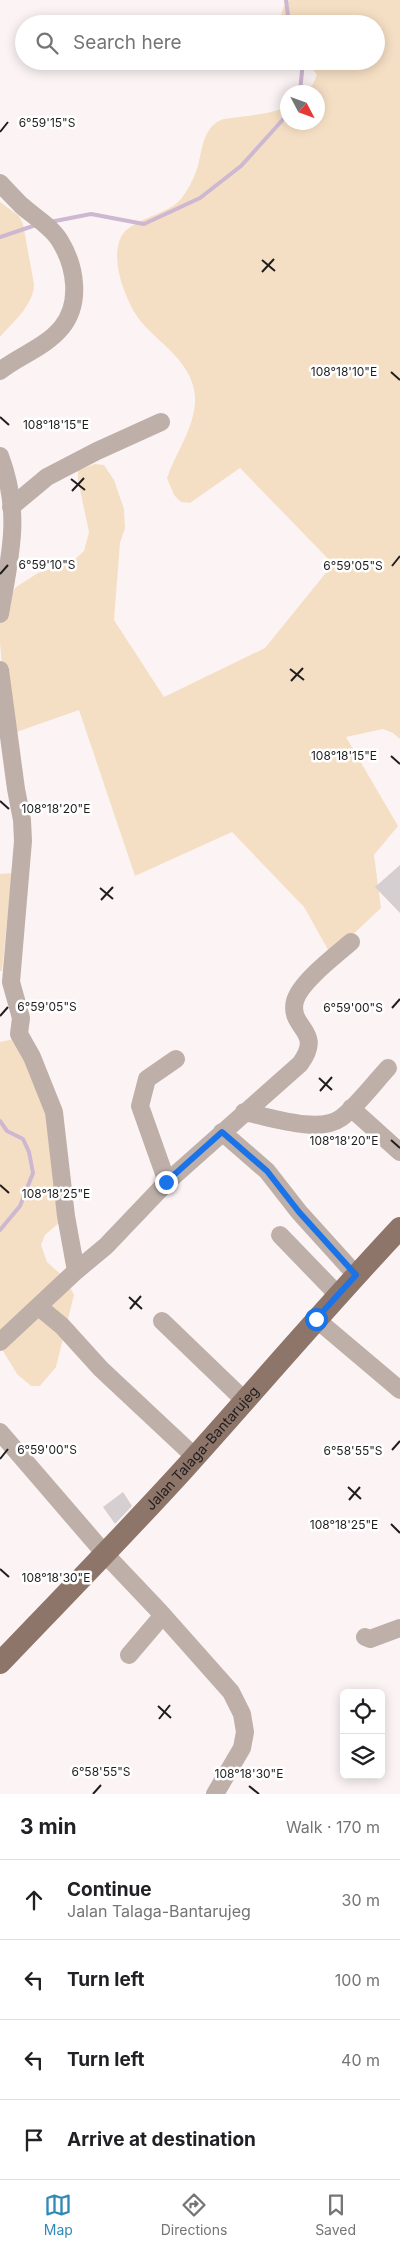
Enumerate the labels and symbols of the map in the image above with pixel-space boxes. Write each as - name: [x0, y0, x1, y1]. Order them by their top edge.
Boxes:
- north arrow: [280, 85, 325, 130]
- text: 6°59'15"S: [19, 115, 76, 130]
- text: 108°18'10"E: [311, 364, 377, 379]
- text: 108°18'15"E: [23, 417, 89, 432]
- text: 6°59'10"S: [19, 557, 76, 572]
- text: 6°59'05"S: [323, 558, 383, 573]
- text: 108°18'15"E: [311, 748, 377, 763]
- text: 108°18'20"E: [22, 801, 90, 816]
- text: 6°59'05"S: [17, 999, 77, 1014]
- text: 6°59'00"S: [323, 1000, 383, 1015]
- text: 108°18'20"E: [310, 1133, 378, 1148]
- route end: [155, 1171, 178, 1194]
- text: 108°18'25"E: [22, 1186, 90, 1201]
- route start: [305, 1308, 328, 1331]
- street label: Jalan Talaga-Bantarujeg: [142, 1382, 262, 1513]
- text: 6°59'00"S: [17, 1442, 77, 1457]
- text: 6°58'55"S: [323, 1443, 383, 1458]
- text: 108°18'25"E: [310, 1517, 378, 1532]
- text: 108°18'30"E: [22, 1570, 90, 1585]
- text: 6°58'55"S: [71, 1764, 131, 1779]
- text: 108°18'30"E: [215, 1766, 283, 1781]

